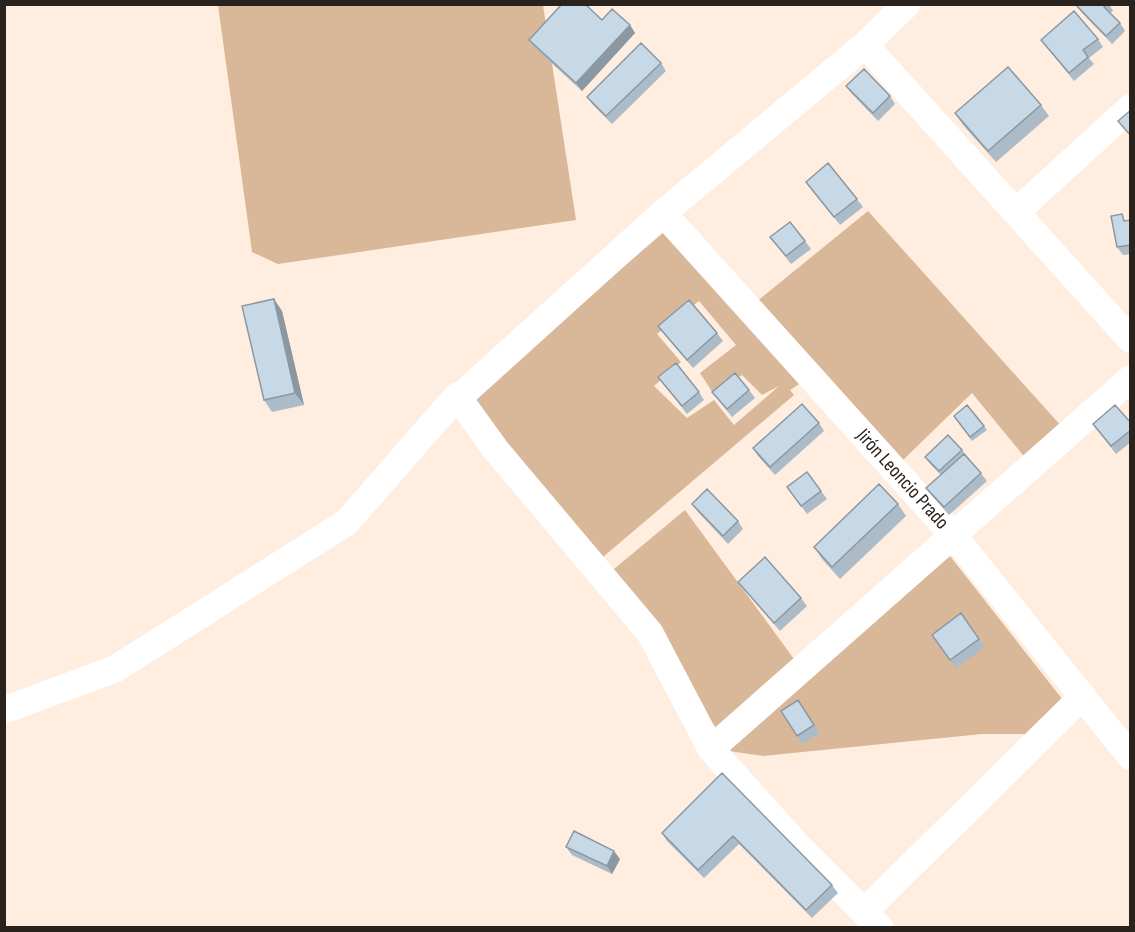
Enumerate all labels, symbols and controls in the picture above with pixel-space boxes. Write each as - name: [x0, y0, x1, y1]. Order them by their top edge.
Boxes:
- street label: Jirón Leoncio Prado: [851, 423, 954, 534]

